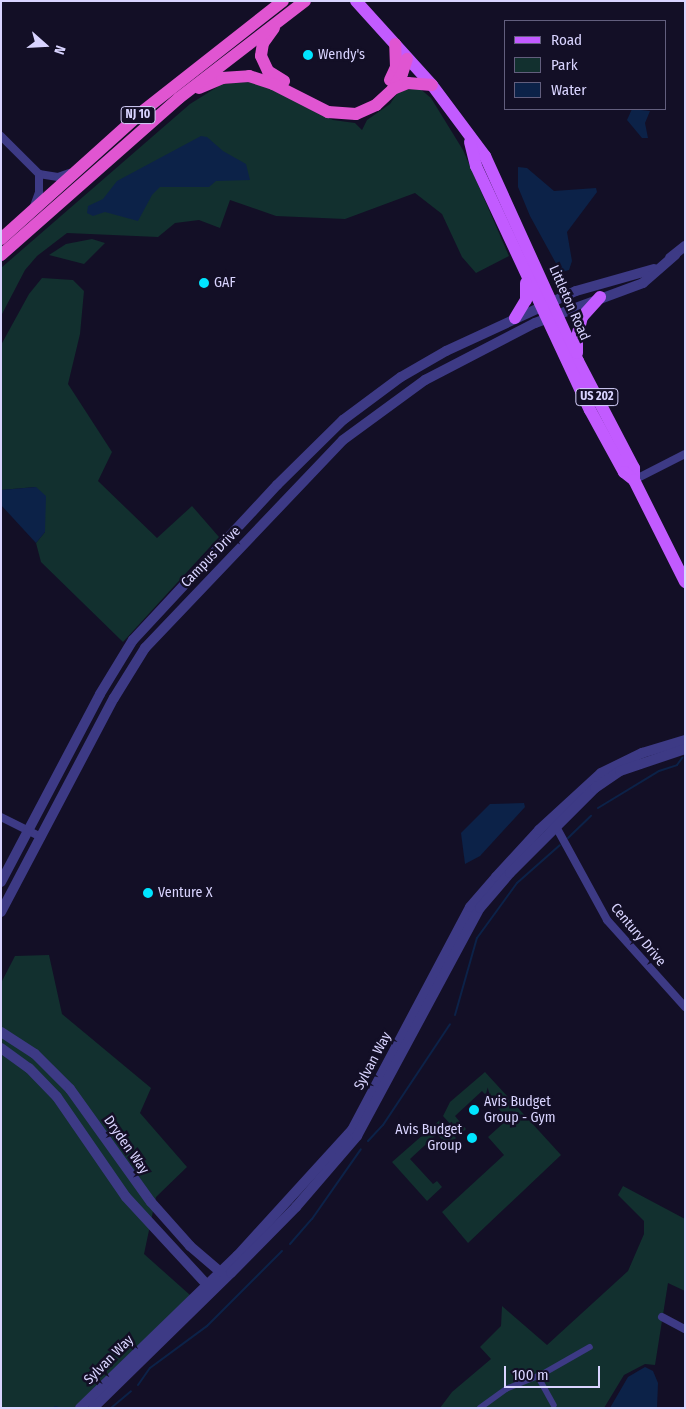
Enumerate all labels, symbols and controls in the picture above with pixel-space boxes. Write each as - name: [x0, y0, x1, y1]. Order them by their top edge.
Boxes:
- north arrow: [20, 20, 70, 70]
- legend: [503, 20, 666, 110]
- text: Road: [551, 31, 582, 49]
- text: N: [50, 43, 69, 57]
- place label: Wendy's: [318, 47, 365, 63]
- marker: Wendy's: [302, 49, 314, 61]
- text: Park: [551, 56, 578, 74]
- text: Water: [551, 81, 586, 99]
- road number: NJ 10: [120, 106, 156, 124]
- street label: Littleton Road: [545, 263, 593, 343]
- place label: GAF: [214, 275, 236, 291]
- marker: GAF: [198, 277, 210, 289]
- road number: US 202: [574, 388, 620, 407]
- street label: Campus Drive: [178, 523, 244, 591]
- place label: Venture X: [158, 885, 213, 901]
- marker: Venture X: [142, 887, 154, 899]
- street label: Century Drive: [607, 900, 669, 970]
- street label: Sylvan Way: [351, 1029, 395, 1093]
- place label: Avis Budget Group - Gym: [484, 1094, 555, 1126]
- marker: Avis Budget Group - Gym: [468, 1104, 480, 1116]
- street label: Dryden Way: [100, 1113, 152, 1177]
- place label: Avis Budget Group: [395, 1122, 462, 1154]
- marker: Avis Budget Group: [466, 1132, 478, 1144]
- street label: Sylvan Way: [81, 1332, 137, 1388]
- scale bar: [506, 1356, 602, 1388]
- text: 100 m: [512, 1366, 549, 1384]

